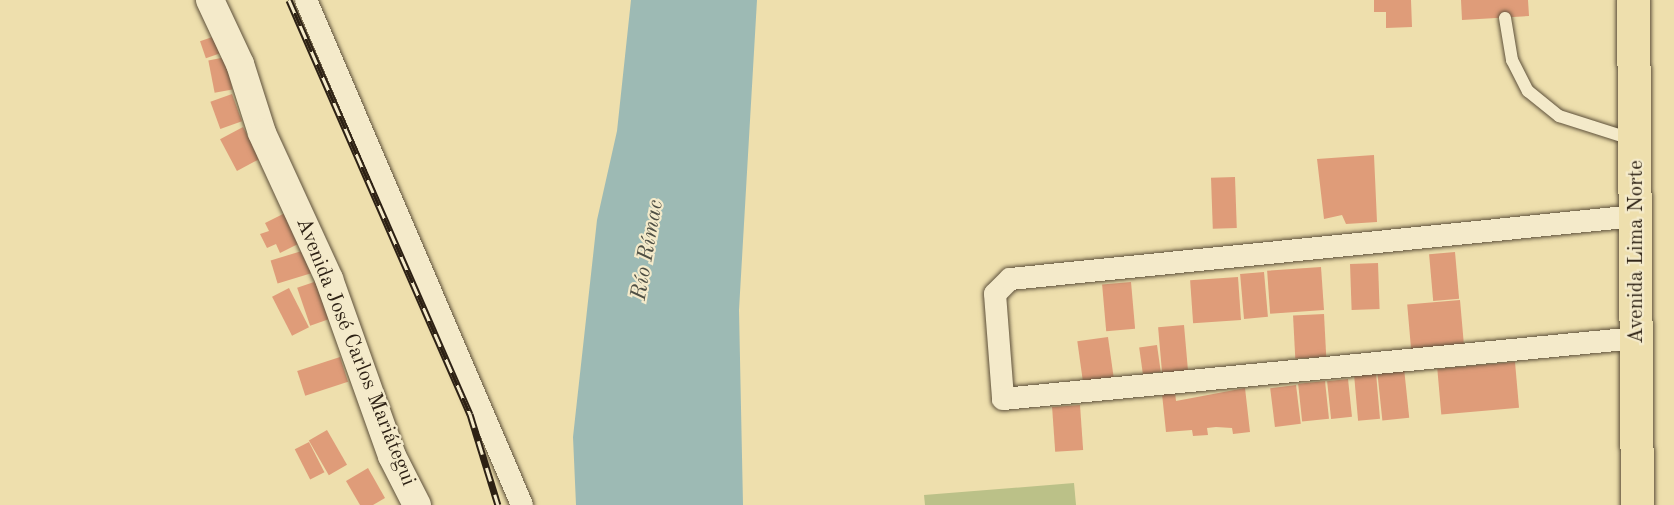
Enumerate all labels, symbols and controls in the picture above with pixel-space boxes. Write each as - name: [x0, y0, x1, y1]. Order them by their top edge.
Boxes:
- street label: Avenida Lima Norte: [1624, 160, 1650, 344]
- water label: Río Rímac: [626, 198, 670, 302]
- street label: Avenida José Carlos Mariátegui: [290, 214, 420, 490]

